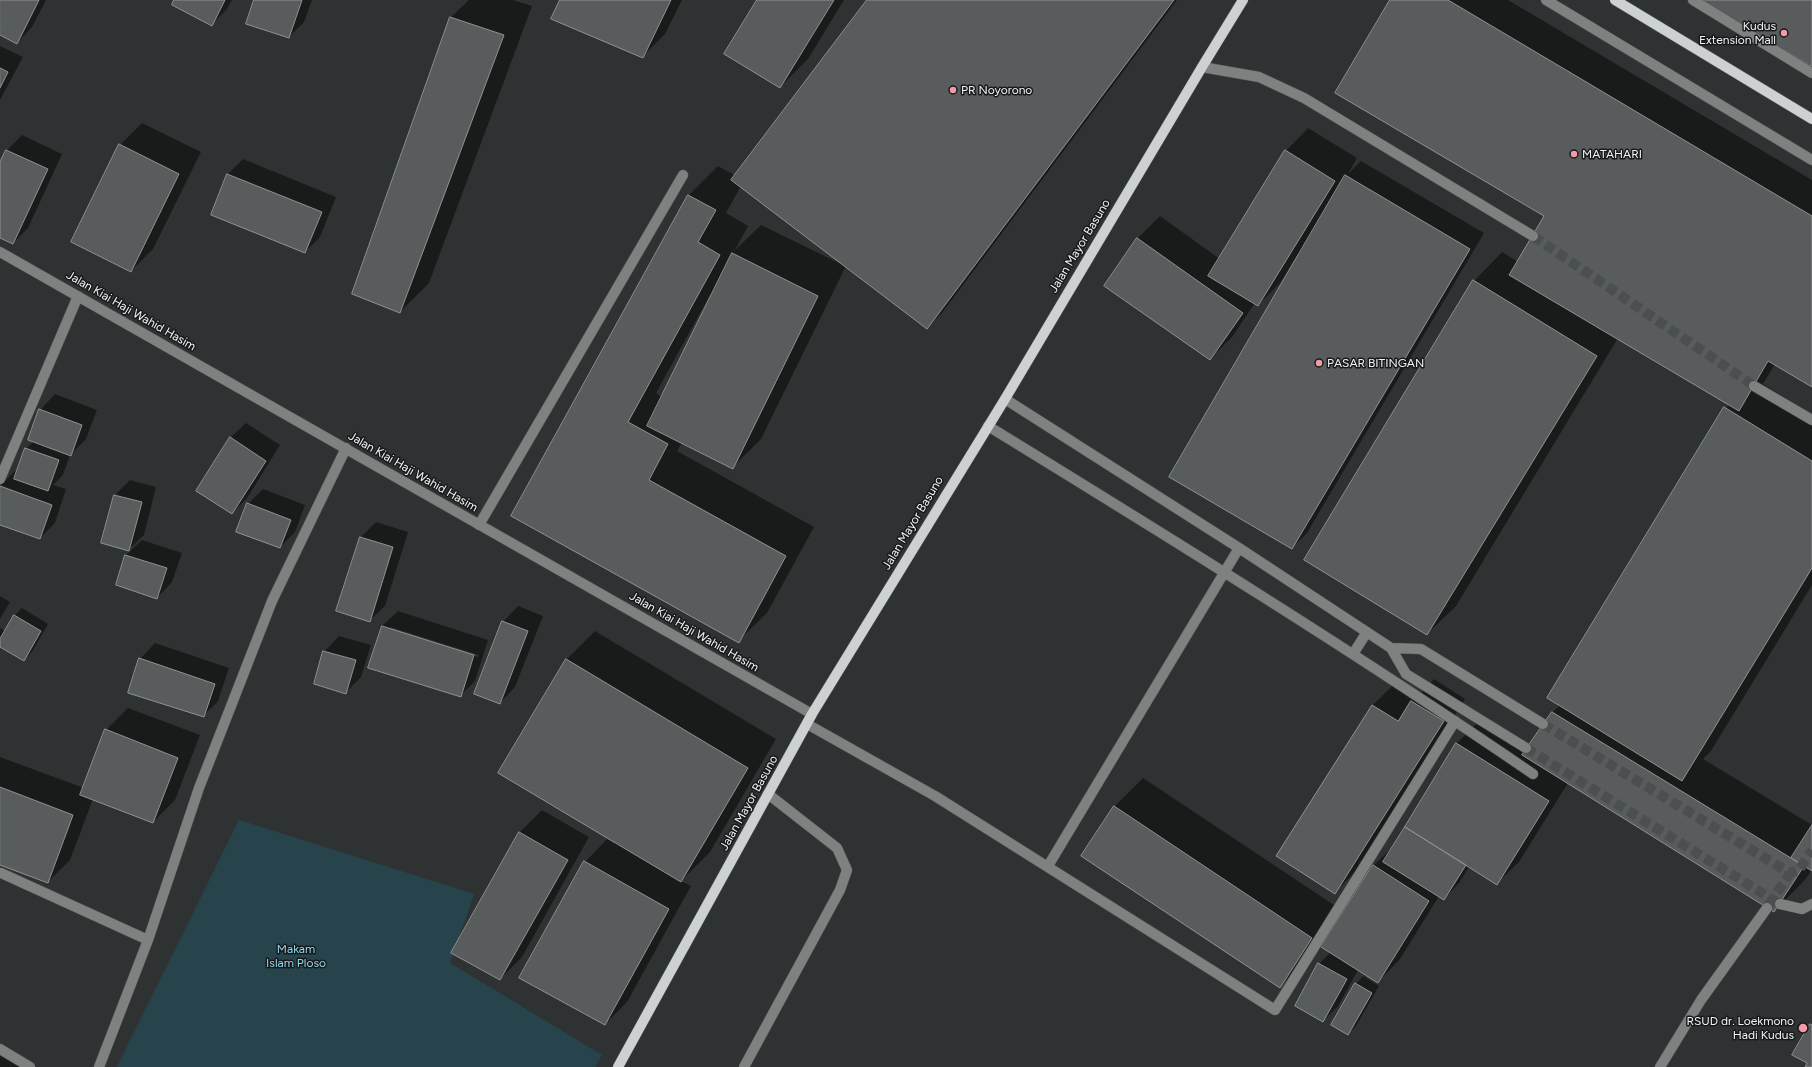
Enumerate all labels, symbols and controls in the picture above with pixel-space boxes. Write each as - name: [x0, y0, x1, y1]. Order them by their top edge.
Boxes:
- place label: Kudus Extension Mall: [1699, 19, 1776, 47]
- marker: Kudus Extension Mall: [1779, 28, 1789, 38]
- place label: PR Noyorono: [961, 83, 1032, 97]
- marker: PR Noyorono: [948, 85, 958, 95]
- place label: MATAHARI: [1582, 147, 1642, 161]
- marker: MATAHARI: [1569, 149, 1579, 159]
- street label: Jalan Mayor Basuno: [1046, 197, 1114, 295]
- street label: Jalan Kiai Haji Wahid Hasim: [64, 268, 198, 354]
- place label: PASAR BITINGAN: [1327, 356, 1424, 370]
- marker: PASAR BITINGAN: [1314, 358, 1324, 368]
- street label: Jalan Kiai Haji Wahid Hasim: [346, 429, 480, 515]
- street label: Jalan Mayor Basuno: [879, 474, 947, 572]
- street label: Jalan Kiai Haji Wahid Hasim: [627, 589, 761, 675]
- street label: Jalan Mayor Basuno: [717, 753, 781, 853]
- park label: Makam Islam Ploso: [266, 942, 326, 970]
- place label: RSUD dr. Loekmono Hadi Kudus: [1686, 1014, 1794, 1042]
- marker: RSUD dr. Loekmono Hadi Kudus: [1797, 1022, 1809, 1034]

